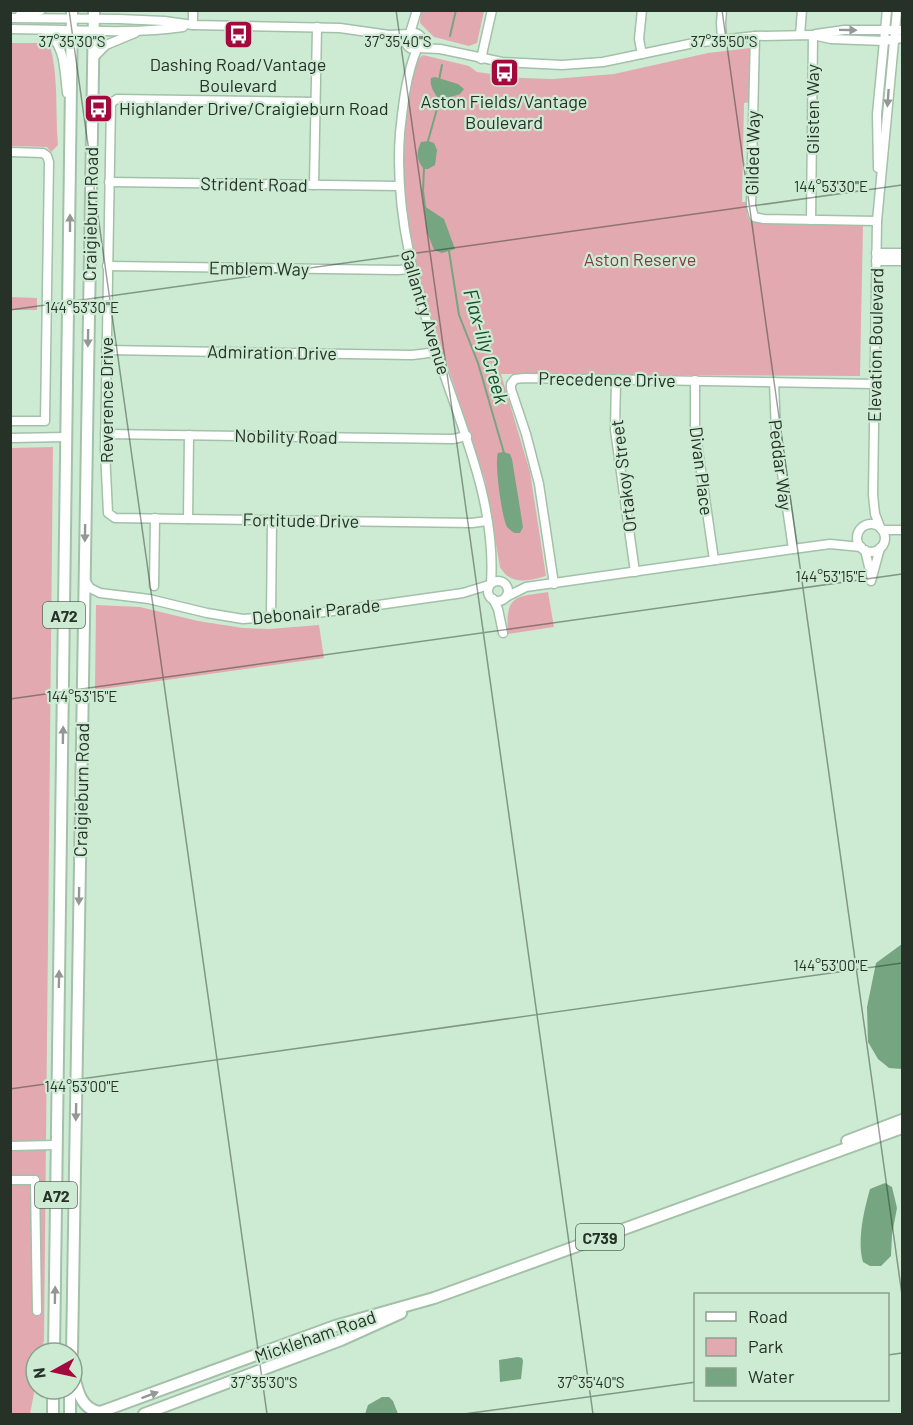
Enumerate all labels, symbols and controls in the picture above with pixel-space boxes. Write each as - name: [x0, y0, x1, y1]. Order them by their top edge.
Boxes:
- bus stop icon: Dashing Road/Vantage Boulevard: [222, 19, 254, 51]
- one-way arrow: [839, 26, 858, 35]
- text: 37°35'30"S: [39, 32, 105, 50]
- text: 37°35'40"S: [364, 32, 432, 50]
- text: 37°35'50"S: [691, 32, 757, 50]
- place label: Dashing Road/Vantage Boulevard: [150, 53, 326, 96]
- bus stop icon: Aston Fields/Vantage Boulevard: [488, 56, 520, 88]
- street label: Glisten Way: [801, 64, 823, 154]
- one-way arrow: [883, 89, 892, 108]
- place label: Aston Fields/Vantage Boulevard: [421, 90, 587, 133]
- bus stop icon: Highlander Drive/Craigieburn Road: [82, 92, 114, 124]
- place label: Highlander Drive/Craigieburn Road: [119, 97, 389, 119]
- street label: Gilded Way: [740, 110, 764, 196]
- street label: Craigieburn Road: [78, 147, 102, 281]
- street label: Strident Road: [200, 172, 308, 196]
- text: 144°53'30"E: [794, 177, 868, 195]
- one-way arrow: [65, 213, 75, 232]
- street label: Gallantry Avenue: [396, 247, 456, 377]
- park label: Aston Reserve: [584, 248, 696, 270]
- street label: Emblem Way: [209, 256, 309, 280]
- street label: Elevation Boulevard: [863, 268, 887, 422]
- water label: Flax-lily Creek: [459, 286, 515, 406]
- text: 144°53'30"E: [45, 298, 119, 316]
- one-way arrow: [83, 329, 93, 348]
- street label: Reverence Drive: [95, 337, 117, 463]
- street label: Admiration Drive: [207, 340, 337, 364]
- street label: Precedence Drive: [538, 367, 676, 391]
- street label: Peddar Way: [765, 418, 797, 512]
- street label: Ortakoy Street: [605, 419, 641, 533]
- street label: Nobility Road: [234, 424, 338, 448]
- street label: Divan Place: [686, 425, 718, 517]
- street label: Fortitude Drive: [243, 508, 359, 532]
- one-way arrow: [80, 524, 90, 543]
- text: 144°53'15"E: [796, 567, 866, 585]
- street label: Debonair Parade: [251, 593, 381, 629]
- road number: A72: [43, 602, 85, 628]
- text: 144°53'15"E: [47, 687, 117, 705]
- street label: Craigieburn Road: [69, 723, 93, 857]
- one-way arrow: [58, 725, 67, 744]
- one-way arrow: [74, 887, 84, 906]
- text: 144°53'00"E: [794, 956, 868, 974]
- one-way arrow: [55, 969, 64, 988]
- text: 144°53'00"E: [45, 1077, 119, 1095]
- one-way arrow: [71, 1103, 81, 1122]
- road number: A72: [35, 1182, 77, 1208]
- road number: C739: [576, 1224, 624, 1250]
- one-way arrow: [50, 1285, 59, 1304]
- legend: [694, 1293, 889, 1401]
- street label: Mickleham Road: [251, 1305, 379, 1367]
- text: Road: [748, 1305, 788, 1327]
- text: Park: [748, 1335, 783, 1357]
- north arrow: [24, 1341, 84, 1401]
- text: Water: [748, 1365, 795, 1387]
- text: N: [29, 1367, 49, 1380]
- text: 37°35'30"S: [231, 1373, 297, 1391]
- text: 37°35'40"S: [557, 1373, 625, 1391]
- one-way arrow: [141, 1389, 159, 1399]

